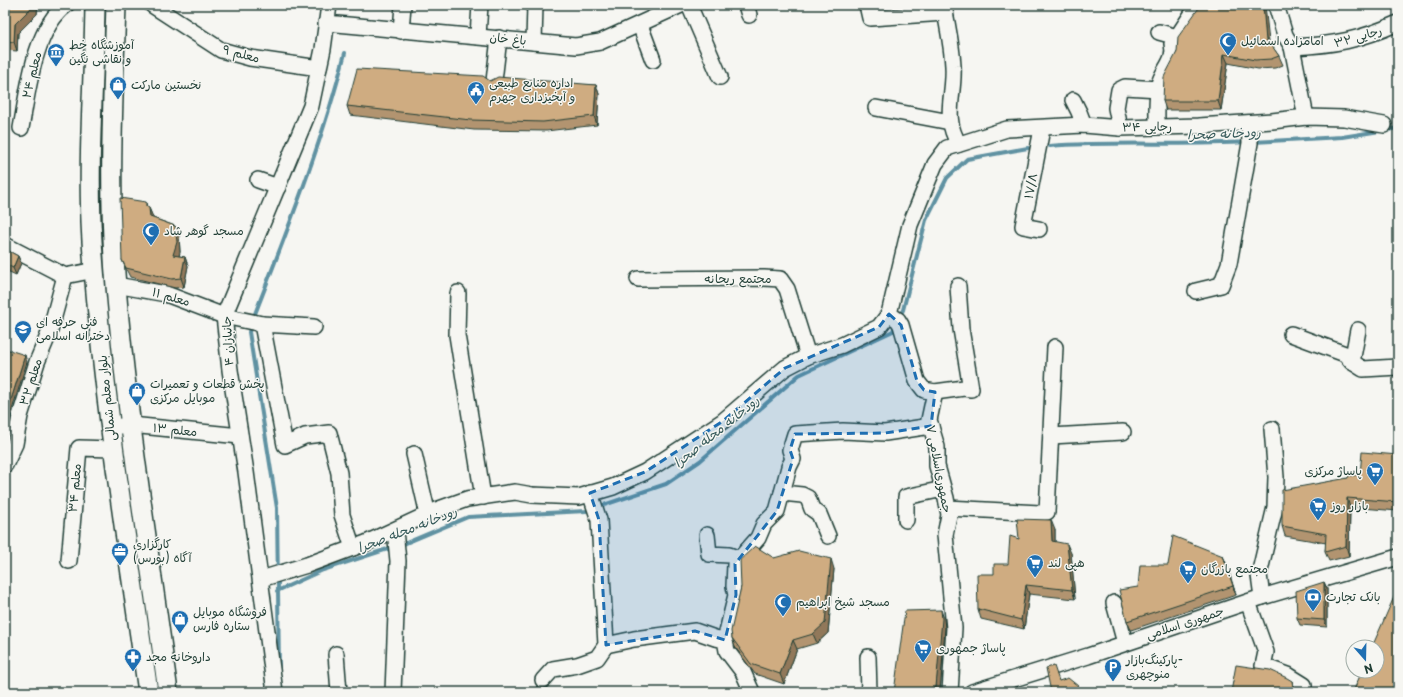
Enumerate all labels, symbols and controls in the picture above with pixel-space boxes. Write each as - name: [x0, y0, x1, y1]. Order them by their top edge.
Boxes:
- street label: رجایی ۳۲: [1332, 21, 1384, 51]
- street label: باغ خان: [489, 27, 527, 50]
- mosque icon: امامزاده اسمائیل: [1218, 31, 1238, 56]
- place label: امامزاده اسمائیل: [1241, 31, 1324, 49]
- place label: آموزشگاه خط و نقاشی نگین: [69, 35, 135, 67]
- street label: معلم ۹: [220, 39, 262, 68]
- museum icon: آموزشگاه خط و نقاشی نگین: [46, 42, 66, 67]
- street label: معلم ۲۴: [17, 50, 46, 100]
- place label: اداره منابع طبیعی و آبخیزداری جهرم: [489, 73, 575, 106]
- shop icon: نخستین مارکت: [108, 75, 128, 100]
- place label: نخستین مارکت: [131, 75, 201, 93]
- public building icon: اداره منابع طبیعی و آبخیزداری جهرم: [466, 80, 486, 105]
- street label: رجایی ۳۴: [1122, 117, 1172, 135]
- water label: رودخانه صحرا: [1187, 122, 1261, 143]
- street label: ۱۷/۸: [1019, 171, 1041, 200]
- mosque icon: مسجد گوهر شاد: [141, 221, 161, 246]
- place label: مسجد گوهر شاد: [164, 221, 244, 239]
- street label: مجتمع ریحانه: [705, 269, 771, 288]
- street label: معلم ۱۱: [150, 282, 192, 311]
- place label: فنی حرفه ای دخترانه اسلامی: [36, 312, 110, 344]
- street label: جانبازان ۴: [217, 316, 237, 367]
- school or university icon: فنی حرفه ای دخترانه اسلامی: [13, 319, 33, 344]
- street label: بلوار معلم شمالی: [93, 354, 120, 442]
- street label: معلم ۳۲: [14, 356, 47, 408]
- place label: پخش قطعات و تعمیرات موبایل مرکزی: [150, 374, 265, 406]
- shop icon: پخش قطعات و تعمیرات موبایل مرکزی: [127, 381, 147, 406]
- water label: رودخانه محله صحرا: [669, 390, 763, 471]
- street label: معلم ۱۳: [152, 418, 198, 441]
- street label: جمهوری‌اسلامی ۷: [923, 423, 957, 514]
- place label: پاساژ مرکزی: [1305, 461, 1362, 479]
- supermarket icon: پاساژ مرکزی: [1365, 461, 1385, 486]
- street label: معلم ۳۴: [63, 463, 86, 513]
- supermarket icon: بازار روز: [1308, 496, 1328, 521]
- place label: بازار روز: [1330, 496, 1368, 514]
- water label: رودخانه محله صحرا: [354, 501, 459, 556]
- place label: کارگزاری آگاه (بورس): [133, 534, 193, 566]
- office icon: کارگزاری آگاه (بورس): [110, 541, 130, 566]
- supermarket icon: هپی لند: [1025, 553, 1045, 578]
- place label: هپی لند: [1048, 553, 1085, 571]
- supermarket icon: مجتمع بازرگان: [1178, 559, 1198, 584]
- place label: مجتمع بازرگان: [1201, 559, 1268, 578]
- bank icon: بانک تجارت: [1303, 587, 1323, 612]
- place label: بانک تجارت: [1326, 587, 1380, 605]
- mosque icon: مسجد شیخ ابراهیم: [773, 592, 793, 617]
- place label: مسجد شیخ ابراهیم: [796, 592, 890, 611]
- street label: جمهوری اسلامی: [1144, 601, 1226, 643]
- place label: فروشگاه موبایل ستاره فارس: [193, 602, 267, 634]
- shop icon: فروشگاه موبایل ستاره فارس: [170, 609, 190, 634]
- supermarket icon: پاساژ جمهوری: [913, 638, 933, 663]
- place label: پاساژ جمهوری: [936, 638, 1006, 656]
- north arrow: [1345, 639, 1385, 679]
- pharmacy icon: داروخانه مجد: [123, 647, 143, 672]
- place label: داروخانه مجد: [146, 647, 211, 665]
- place label: پارکینگ‌بازار- منوچهری: [1125, 650, 1183, 682]
- parking icon: پارکینگ‌بازار- منوچهری: [1103, 657, 1123, 682]
- text: N: [1361, 659, 1376, 678]

